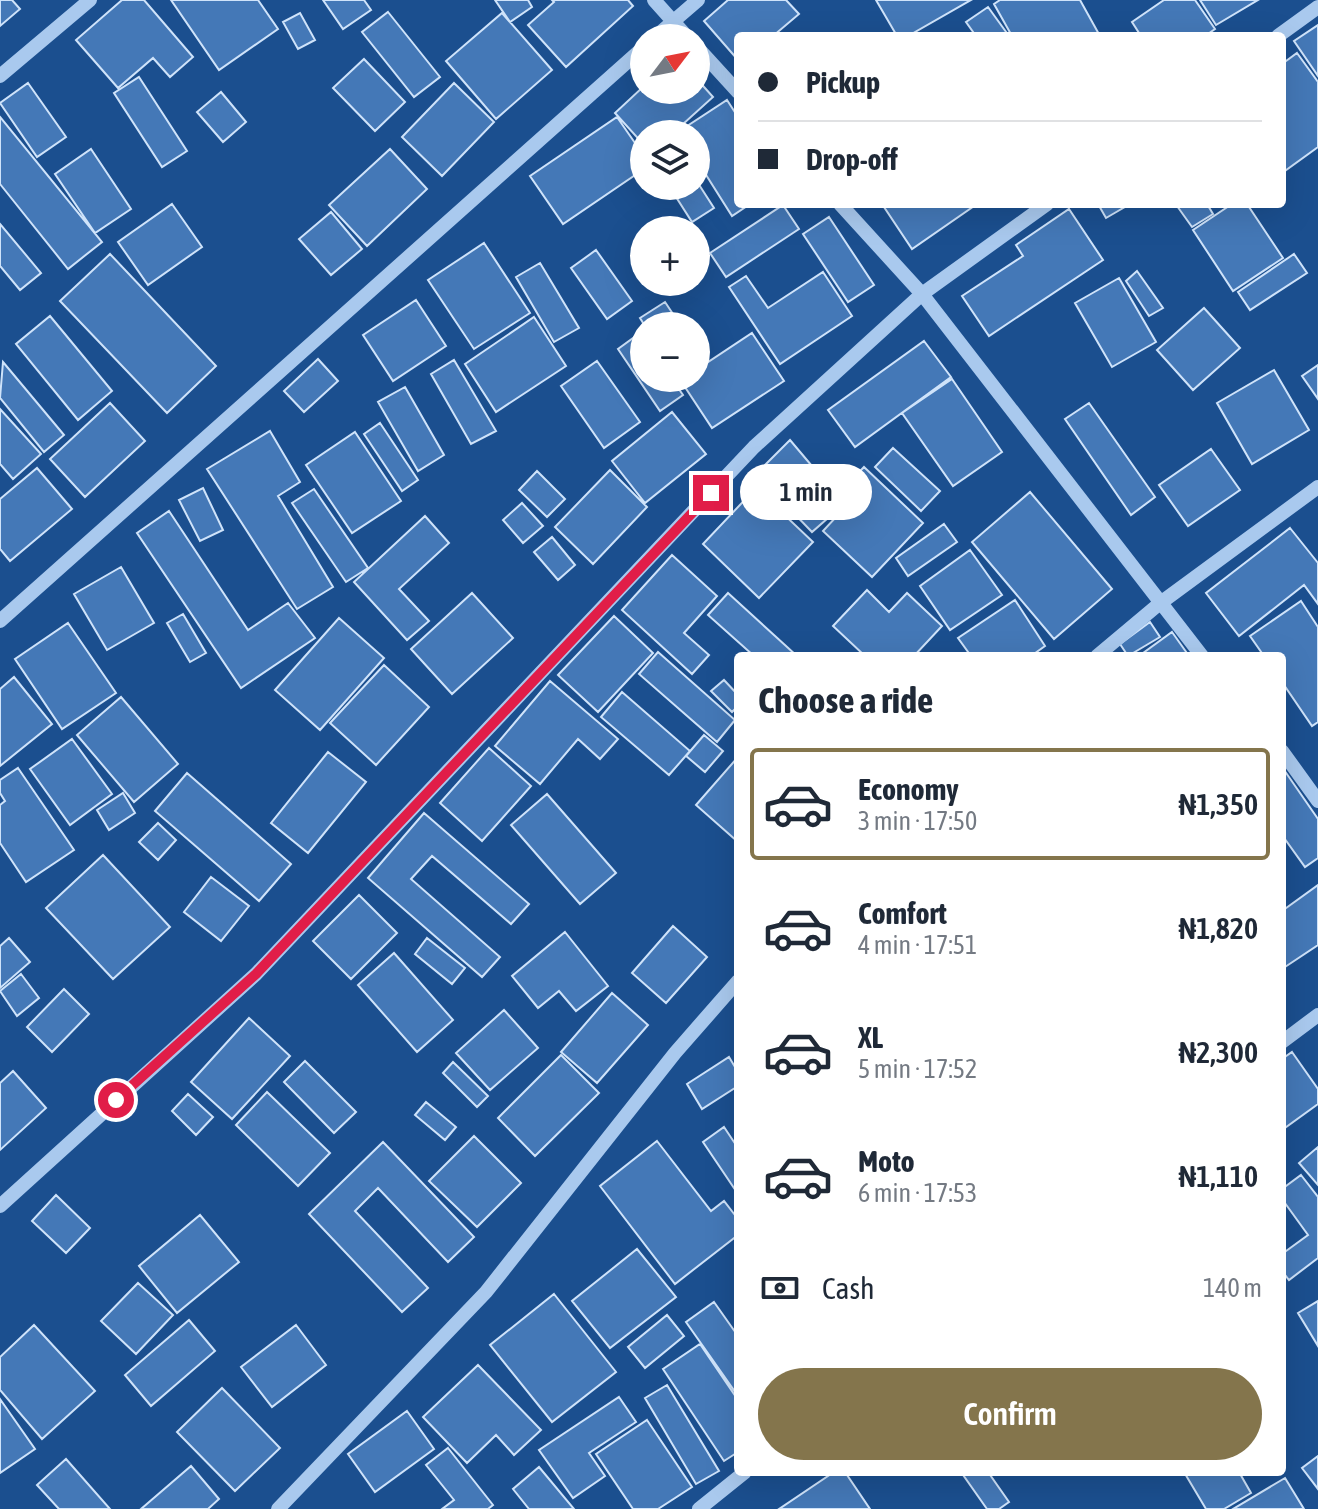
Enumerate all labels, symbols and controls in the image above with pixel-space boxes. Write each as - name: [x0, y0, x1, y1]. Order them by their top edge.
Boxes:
- north arrow: [630, 24, 710, 104]
- map controls: [630, 24, 710, 392]
- text: Pickup: [806, 65, 880, 99]
- button: layers: [630, 120, 710, 200]
- text: Drop-off: [806, 142, 898, 176]
- button: +: [630, 216, 710, 296]
- button: −: [630, 312, 710, 392]
- callout: 1 min: [739, 465, 871, 521]
- route end: [693, 475, 729, 511]
- text: 1 min: [779, 477, 833, 507]
- text: Choose a ride: [758, 679, 933, 721]
- icon: car: [762, 768, 834, 840]
- text: Economy: [858, 772, 959, 806]
- text: ₦1,350: [1179, 787, 1258, 821]
- text: 3 min · 17:50: [858, 806, 977, 836]
- icon: car: [762, 892, 834, 964]
- text: Comfort: [858, 896, 947, 930]
- text: ₦1,820: [1179, 911, 1258, 945]
- text: 4 min · 17:51: [858, 930, 977, 960]
- icon: car: [762, 1016, 834, 1088]
- text: XL: [858, 1020, 883, 1054]
- text: ₦2,300: [1179, 1035, 1258, 1069]
- text: 5 min · 17:52: [858, 1054, 977, 1084]
- route start: [98, 1082, 134, 1118]
- icon: car: [762, 1140, 834, 1212]
- text: Moto: [858, 1144, 915, 1178]
- text: ₦1,110: [1179, 1159, 1258, 1193]
- text: 6 min · 17:53: [858, 1178, 977, 1208]
- icon: cash: [758, 1266, 802, 1310]
- text: Cash: [822, 1271, 875, 1305]
- text: 140 m: [1203, 1273, 1262, 1303]
- button: Confirm: [758, 1368, 1262, 1460]

